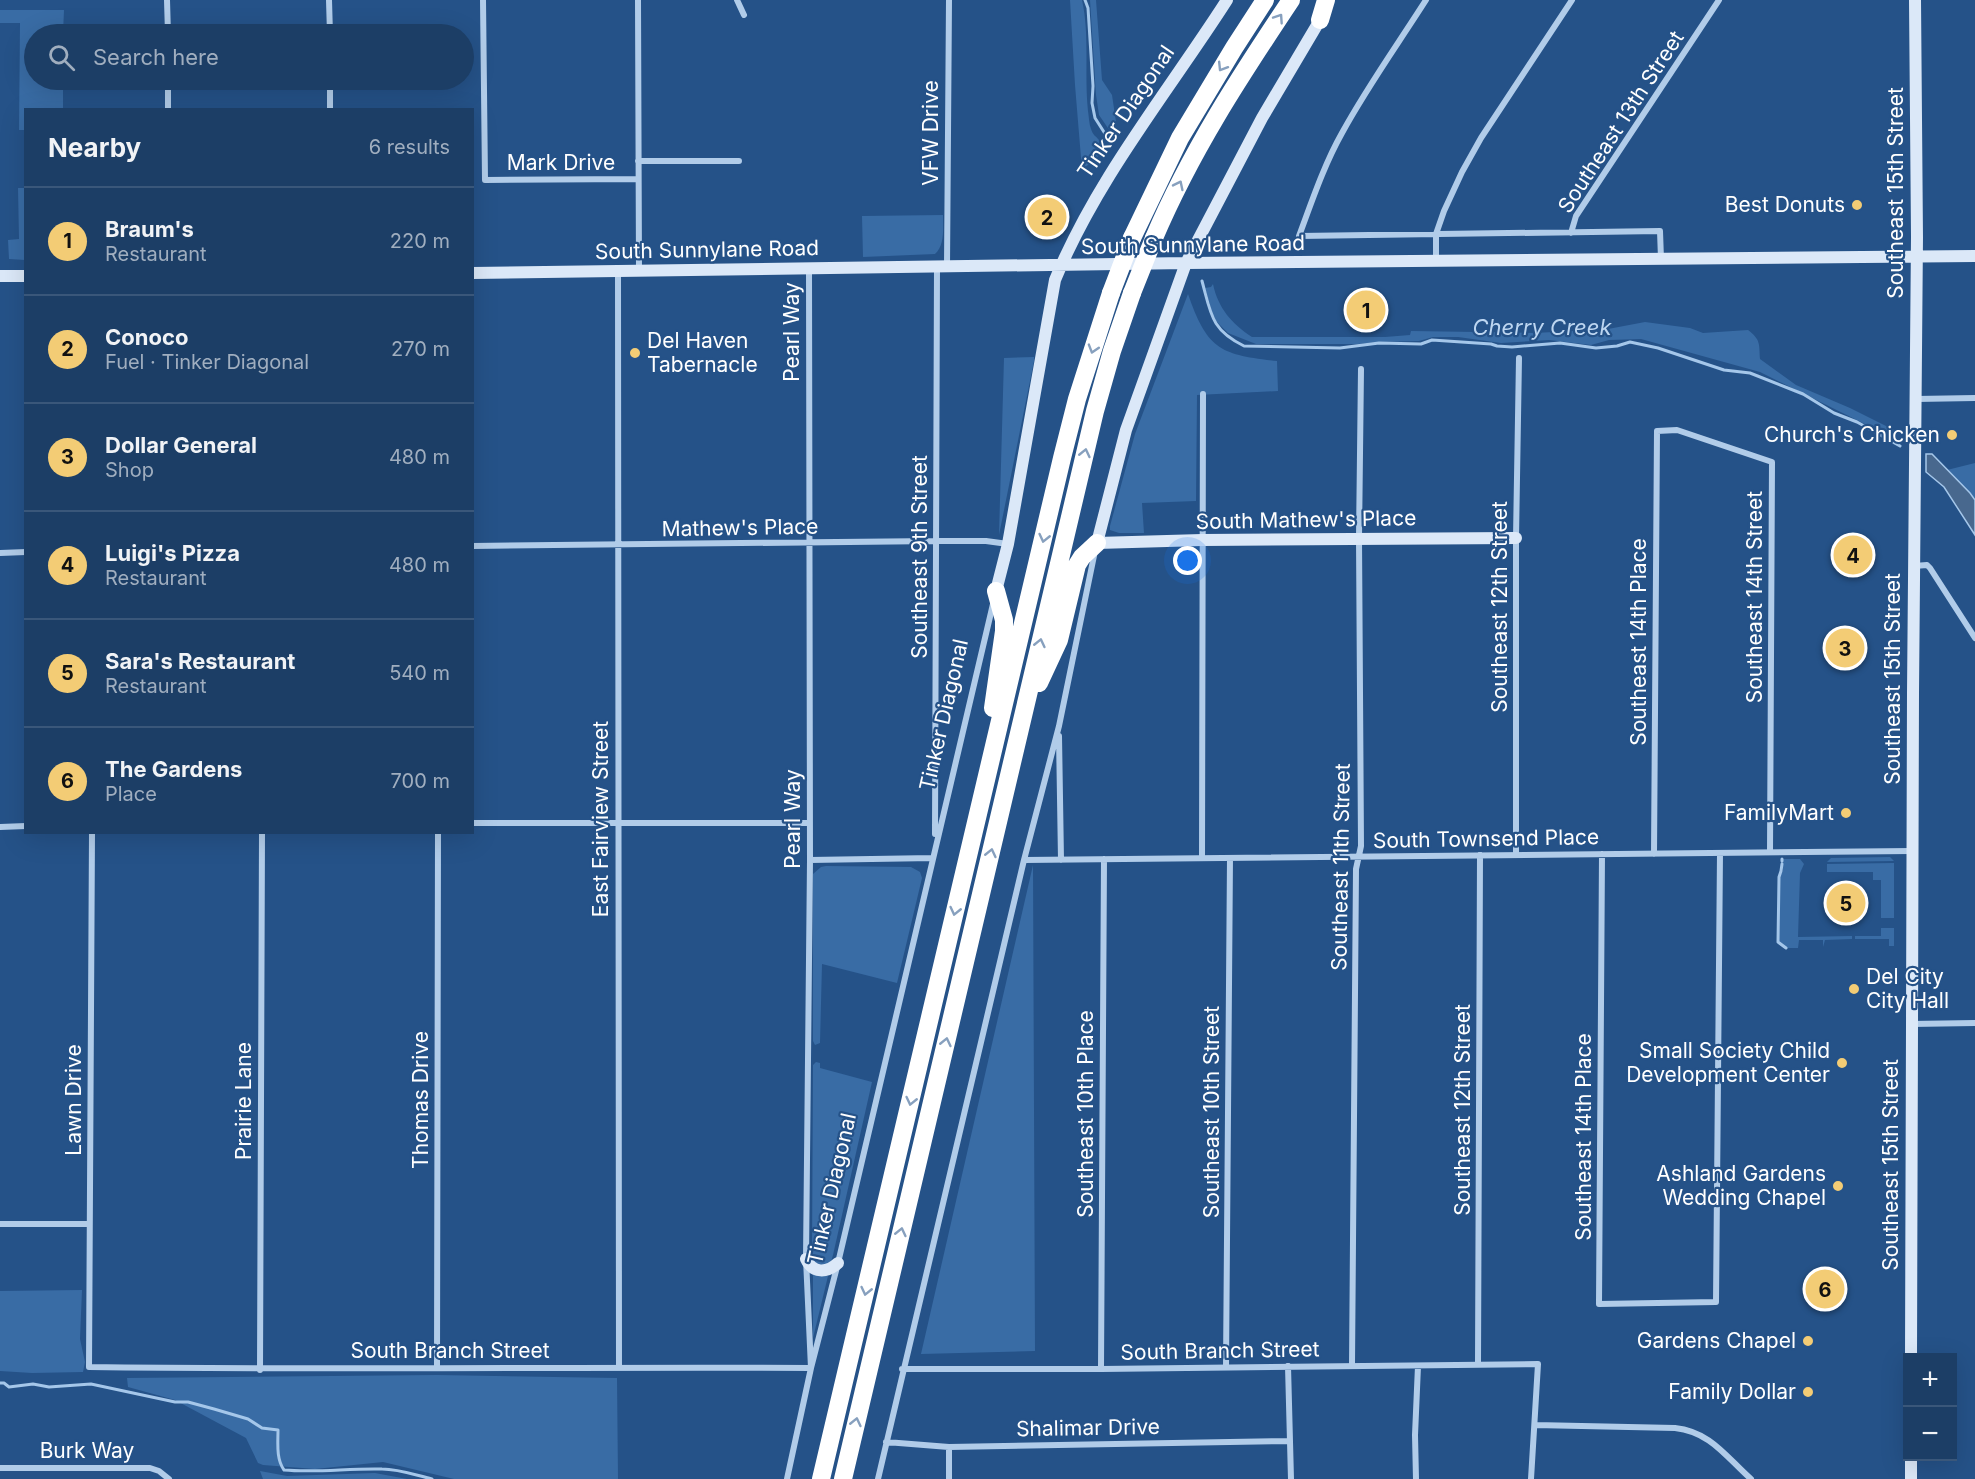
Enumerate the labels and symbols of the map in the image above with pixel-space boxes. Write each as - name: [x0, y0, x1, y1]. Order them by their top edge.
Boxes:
- one-way arrow: [1272, 14, 1283, 25]
- street label: Southeast 13th Street: [1552, 26, 1689, 217]
- street label: Tinker Diagonal: [1072, 40, 1179, 183]
- one-way arrow: [1218, 61, 1230, 71]
- street label: VFW Drive: [918, 80, 943, 186]
- street label: Southeast 15th Street: [1883, 87, 1908, 299]
- street label: Mark Drive: [507, 150, 615, 175]
- one-way arrow: [1172, 180, 1183, 191]
- place label: Best Donuts: [1725, 192, 1845, 217]
- pin: 2: [1028, 194, 1066, 240]
- marker: Best Donuts: [1850, 198, 1864, 212]
- street label: South Sunnylane Road: [1081, 230, 1305, 259]
- street label: South Sunnylane Road: [595, 235, 819, 264]
- street label: Pearl Way: [779, 282, 804, 382]
- pin: 1: [1346, 288, 1386, 332]
- water label: Cherry Creek: [1473, 314, 1612, 340]
- place label: Del Haven Tabernacle: [647, 328, 758, 377]
- one-way arrow: [1088, 343, 1100, 354]
- marker: Del Haven Tabernacle: [628, 346, 642, 360]
- place label: Church's Chicken: [1764, 422, 1940, 447]
- marker: Church's Chicken: [1945, 428, 1959, 442]
- one-way arrow: [1078, 448, 1091, 458]
- street label: Southeast 9th Street: [907, 455, 932, 659]
- street label: Southeast 14th Street: [1742, 491, 1767, 703]
- street label: Southeast 12th Street: [1487, 501, 1512, 713]
- street label: South Mathew's Place: [1195, 505, 1416, 534]
- street label: Mathew's Place: [661, 514, 819, 541]
- one-way arrow: [1038, 532, 1051, 542]
- pin: 4: [1834, 532, 1872, 578]
- street label: Southeast 14th Place: [1626, 538, 1651, 746]
- your location: [1173, 546, 1202, 575]
- street label: Southeast 15th Street: [1880, 573, 1905, 785]
- pin: 3: [1826, 626, 1864, 670]
- street label: Tinker Diagonal: [914, 637, 973, 793]
- one-way arrow: [1033, 638, 1046, 648]
- street label: East Fairview Street: [588, 721, 613, 917]
- street label: Southeast 11th Street: [1326, 763, 1355, 971]
- street label: Pearl Way: [780, 769, 805, 869]
- place label: FamilyMart: [1724, 800, 1834, 825]
- marker: FamilyMart: [1839, 806, 1853, 820]
- street label: South Townsend Place: [1373, 824, 1599, 853]
- one-way arrow: [983, 848, 996, 858]
- pin: 5: [1826, 880, 1866, 926]
- one-way arrow: [950, 906, 963, 916]
- place label: Del City City Hall: [1866, 964, 1949, 1013]
- marker: Del City City Hall: [1847, 982, 1861, 996]
- street label: Southeast 12th Street: [1450, 1004, 1475, 1216]
- street label: Southeast 10th Street: [1199, 1006, 1224, 1218]
- street label: Southeast 10th Place: [1073, 1010, 1098, 1218]
- street label: Thomas Drive: [408, 1031, 433, 1169]
- street label: Southeast 14th Place: [1571, 1033, 1596, 1241]
- one-way arrow: [939, 1038, 952, 1048]
- place label: Small Society Child Development Center: [1626, 1038, 1830, 1087]
- street label: Prairie Lane: [231, 1042, 256, 1160]
- street label: Lawn Drive: [61, 1044, 86, 1156]
- marker: Small Society Child Development Center: [1835, 1056, 1849, 1070]
- street label: Southeast 15th Street: [1878, 1059, 1903, 1271]
- one-way arrow: [905, 1096, 918, 1106]
- street label: Tinker Diagonal: [802, 1111, 861, 1267]
- place label: Ashland Gardens Wedding Chapel: [1656, 1161, 1826, 1210]
- marker: Ashland Gardens Wedding Chapel: [1831, 1179, 1845, 1193]
- one-way arrow: [894, 1227, 907, 1237]
- pin: 6: [1806, 1266, 1844, 1312]
- one-way arrow: [860, 1286, 873, 1296]
- place label: Gardens Chapel: [1637, 1328, 1796, 1353]
- marker: Gardens Chapel: [1801, 1334, 1815, 1348]
- street label: South Branch Street: [1120, 1336, 1320, 1365]
- street label: South Branch Street: [350, 1338, 550, 1363]
- place label: Family Dollar: [1668, 1379, 1796, 1404]
- marker: Family Dollar: [1801, 1385, 1815, 1399]
- street label: Shalimar Drive: [1016, 1414, 1160, 1441]
- one-way arrow: [849, 1417, 862, 1427]
- street label: Burk Way: [40, 1438, 135, 1463]

